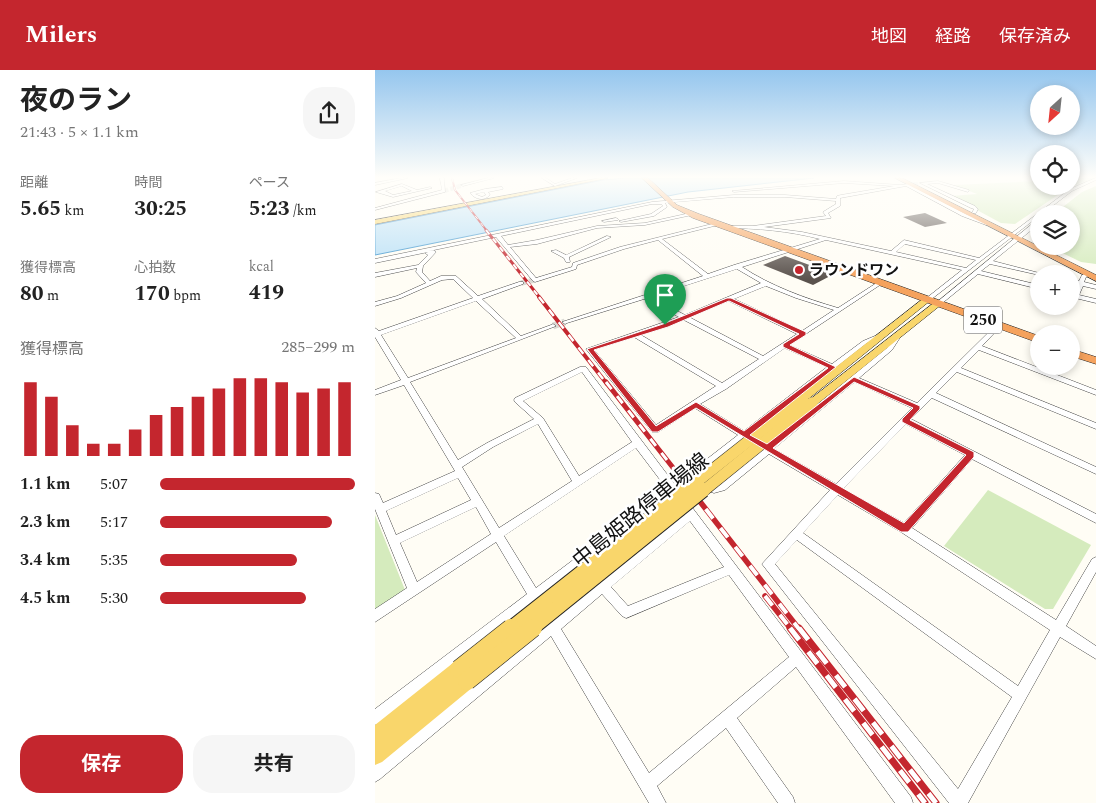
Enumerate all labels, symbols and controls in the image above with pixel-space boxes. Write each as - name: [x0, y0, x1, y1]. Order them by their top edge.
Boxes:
- text: Milers: [25, 17, 97, 53]
- text: 地図: [871, 23, 907, 50]
- text: 経路: [935, 23, 971, 50]
- text: 保存済み: [999, 23, 1071, 50]
- text: 夜のラン: [20, 79, 132, 122]
- north arrow: [1030, 85, 1080, 135]
- map controls: [1030, 85, 1080, 375]
- button: share: [303, 87, 355, 139]
- text: 21:43 · 5 × 1.1 km: [20, 120, 139, 144]
- button: locate: [1030, 145, 1080, 195]
- text: 距離: [20, 172, 48, 193]
- text: 時間: [134, 172, 162, 193]
- text: ペース: [249, 172, 290, 193]
- text: 5.65: [20, 193, 61, 225]
- text: 30:25: [134, 193, 187, 225]
- text: 5:23: [249, 193, 290, 225]
- text: km: [61, 200, 84, 221]
- text: /km: [290, 200, 317, 221]
- button: layers: [1030, 205, 1080, 255]
- text: kcal: [249, 256, 274, 277]
- text: 獲得標高: [20, 257, 76, 278]
- text: 心拍数: [134, 257, 176, 278]
- place label: ラウンドワン: [809, 259, 899, 282]
- marker: ラウンドワン: [793, 264, 805, 276]
- button: +: [1030, 265, 1080, 315]
- pin: [644, 274, 686, 325]
- text: 419: [249, 277, 284, 309]
- text: 80: [20, 278, 44, 310]
- text: 170: [134, 278, 170, 310]
- icon: arrive: [651, 281, 679, 309]
- text: m: [44, 285, 59, 306]
- text: bpm: [170, 285, 201, 306]
- road number: 250: [964, 306, 1002, 334]
- button: −: [1030, 325, 1080, 375]
- text: 285–299 m: [281, 335, 355, 359]
- text: 獲得標高: [20, 337, 84, 361]
- street label: 中島姫路停車場線: [566, 446, 716, 576]
- text: 1.1 km: [20, 472, 70, 496]
- text: 5:07: [100, 472, 128, 496]
- text: 2.3 km: [20, 510, 70, 534]
- text: 5:17: [100, 510, 128, 534]
- text: 3.4 km: [20, 548, 70, 572]
- text: 5:35: [100, 548, 128, 572]
- text: 4.5 km: [20, 586, 70, 610]
- text: 5:30: [100, 586, 128, 610]
- button: 保存: [20, 735, 183, 793]
- button: 共有: [193, 735, 355, 793]

